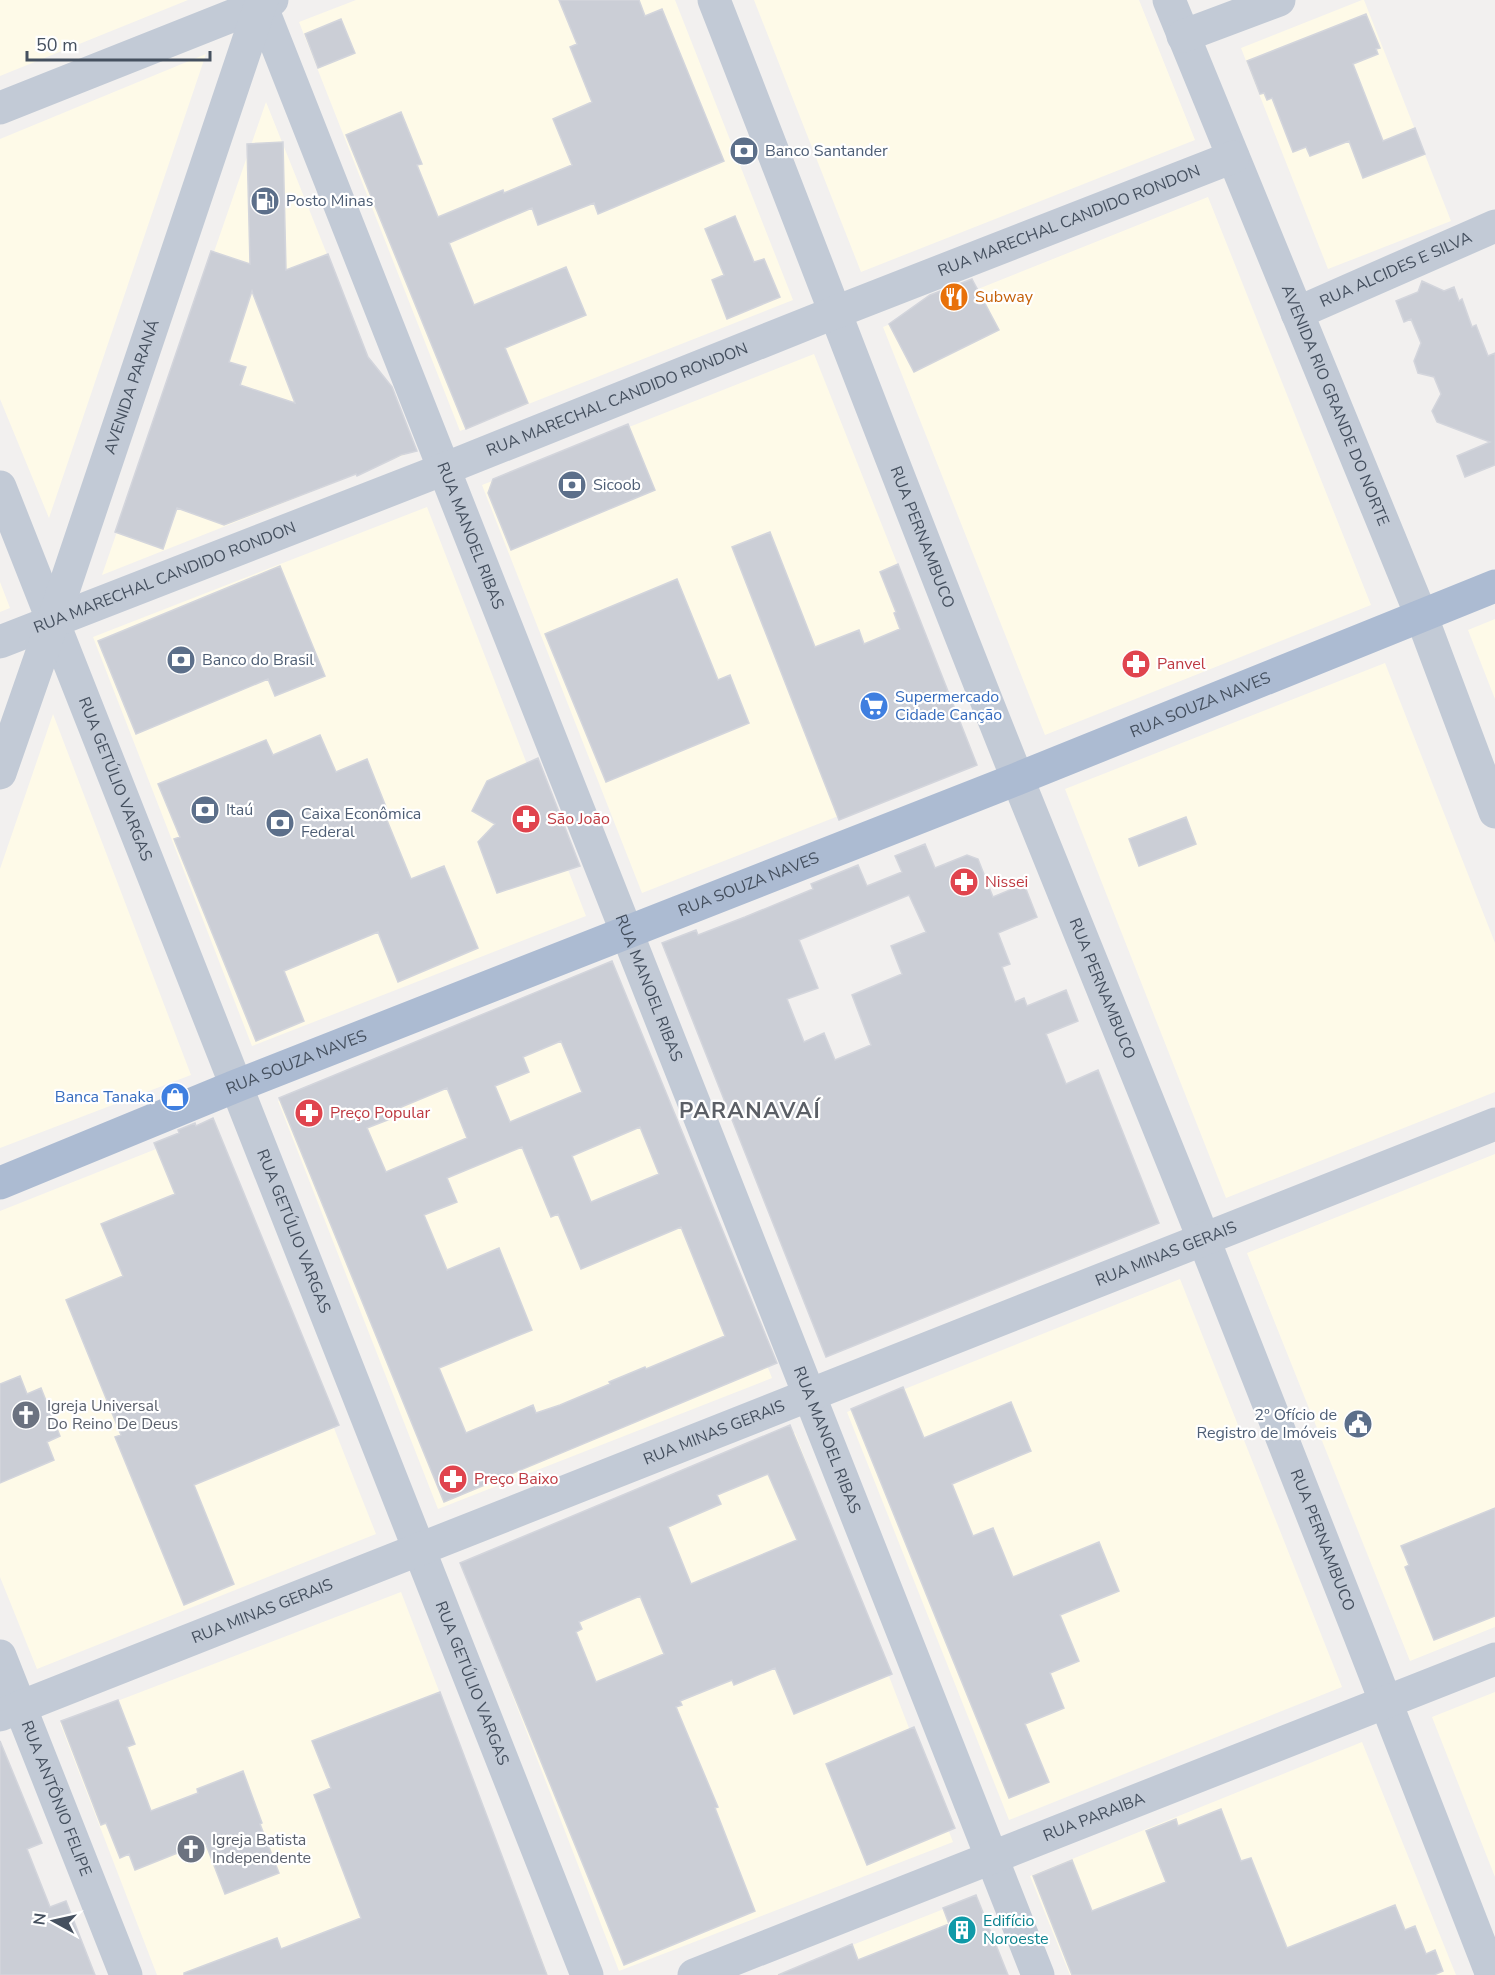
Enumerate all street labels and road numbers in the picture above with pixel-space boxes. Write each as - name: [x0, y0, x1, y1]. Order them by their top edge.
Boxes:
- street label: RUA MARECHAL CANDIDO RONDON: [935, 160, 1203, 282]
- street label: RUA ALCIDES E SILVA: [1316, 226, 1476, 313]
- street label: AVENIDA RIO GRANDE DO NORTE: [1276, 281, 1394, 529]
- street label: AVENIDA PARANÁ: [99, 316, 165, 457]
- street label: RUA MARECHAL CANDIDO RONDON: [483, 337, 751, 462]
- street label: RUA MANOEL RIBAS: [431, 459, 509, 613]
- street label: RUA PERNAMBUCO: [885, 463, 960, 611]
- street label: RUA MARECHAL CANDIDO RONDON: [31, 517, 299, 639]
- street label: RUA SOUZA NAVES: [1127, 667, 1274, 743]
- street label: RUA GETÚLIO VARGAS: [73, 694, 158, 865]
- street label: RUA SOUZA NAVES: [675, 847, 822, 922]
- street label: RUA MANOEL RIBAS: [610, 911, 688, 1065]
- street label: RUA PERNAMBUCO: [1064, 915, 1141, 1062]
- street label: RUA SOUZA NAVES: [223, 1025, 370, 1100]
- street label: RUA GETÚLIO VARGAS: [251, 1146, 336, 1317]
- street label: RUA MINAS GERAIS: [1092, 1216, 1240, 1292]
- street label: RUA MANOEL RIBAS: [788, 1363, 866, 1517]
- street label: RUA MINAS GERAIS: [640, 1395, 788, 1471]
- street label: RUA PERNAMBUCO: [1285, 1466, 1360, 1614]
- street label: RUA MINAS GERAIS: [188, 1573, 336, 1649]
- street label: RUA GETÚLIO VARGAS: [430, 1598, 514, 1769]
- street label: RUA ANTÔNIO FELIPE: [16, 1717, 97, 1879]
- street label: RUA PARAIBA: [1040, 1787, 1148, 1847]

